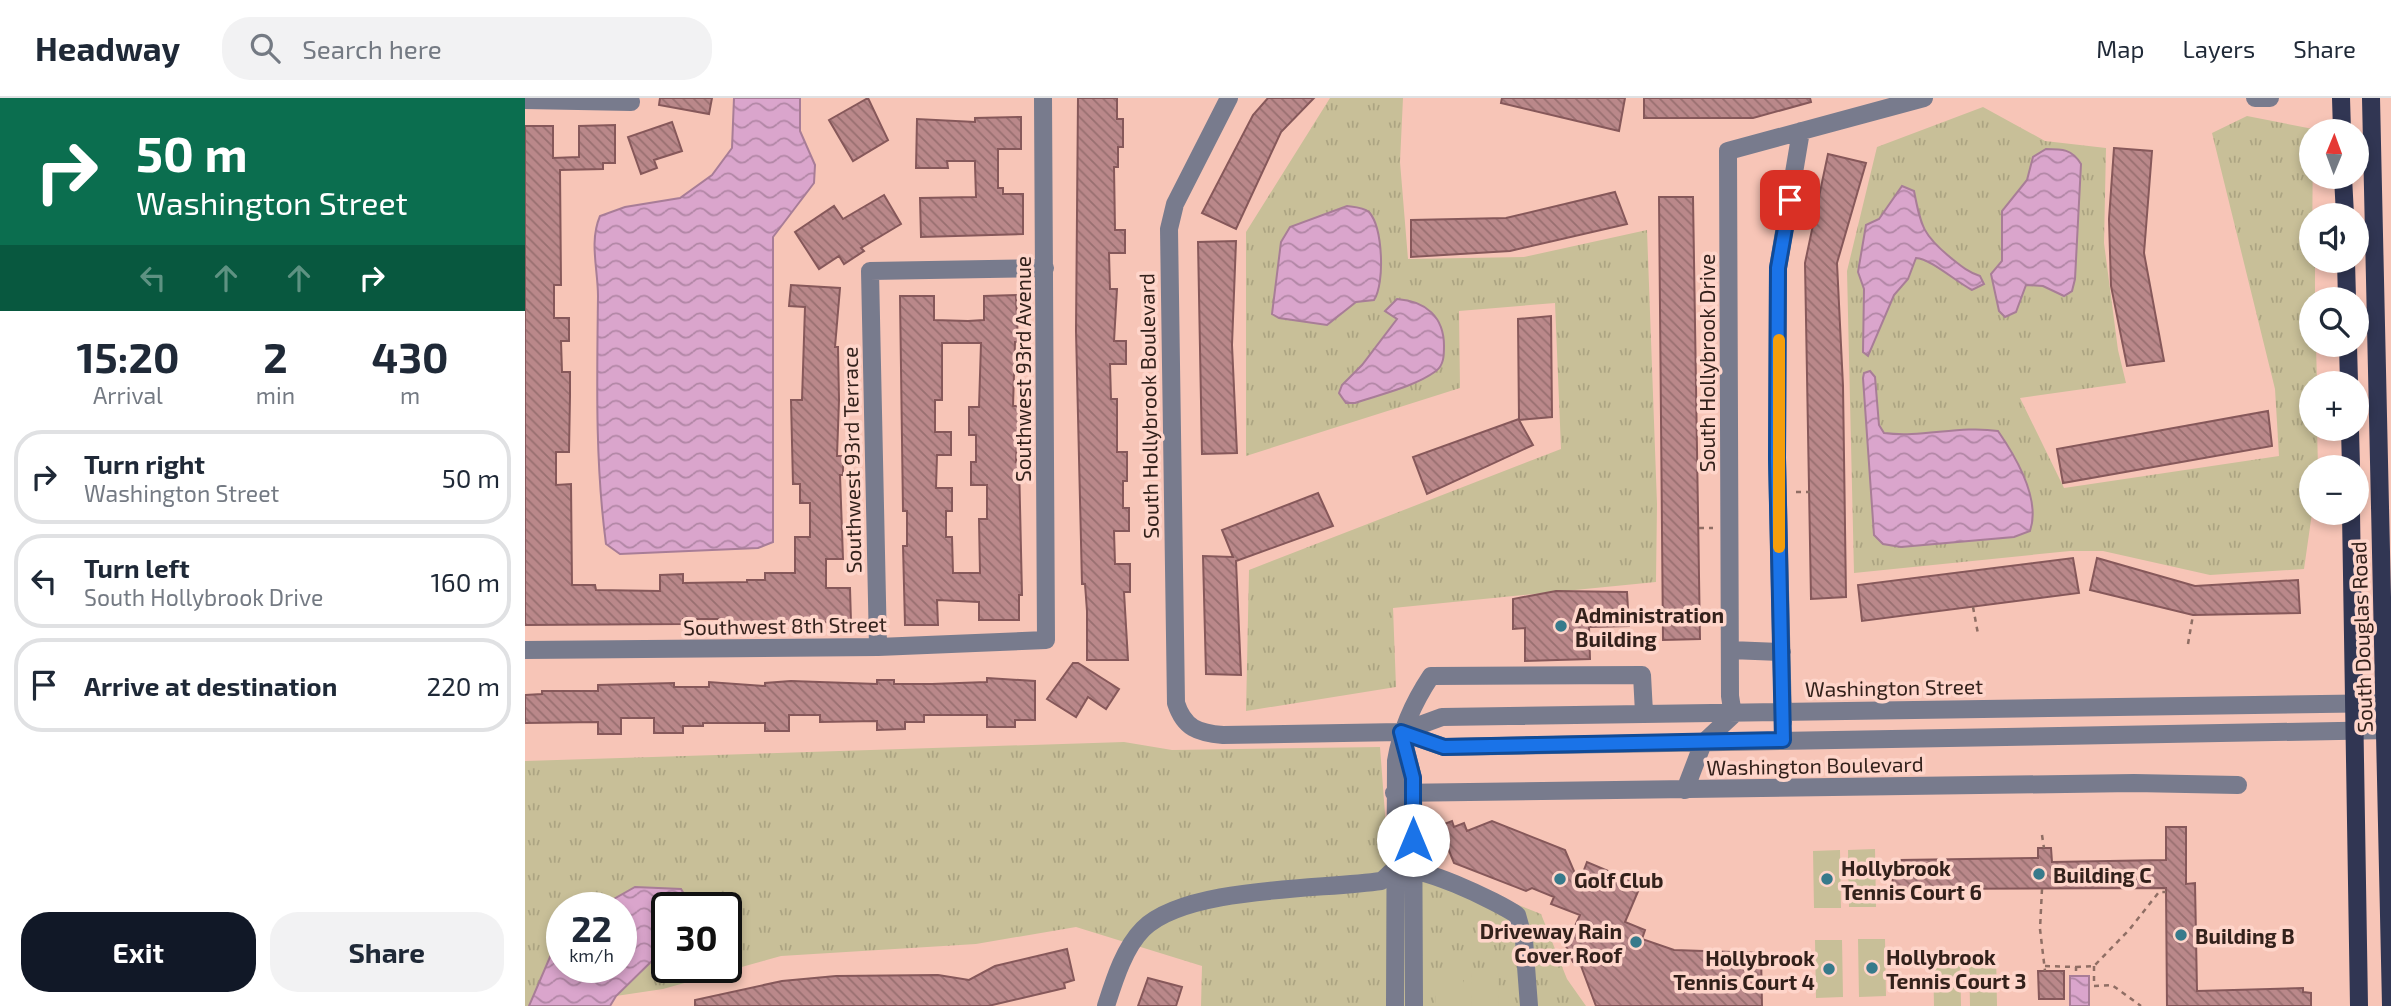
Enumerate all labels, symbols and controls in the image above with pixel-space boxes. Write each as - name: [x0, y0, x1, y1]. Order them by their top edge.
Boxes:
- search box: [222, 17, 712, 80]
- text: Headway: [35, 28, 180, 68]
- icon: search: [246, 29, 284, 67]
- text: Search here: [302, 33, 442, 64]
- text: Map: [2096, 34, 2144, 63]
- text: Layers: [2182, 34, 2255, 63]
- text: Share: [2293, 34, 2356, 63]
- north arrow: [2299, 119, 2369, 189]
- map controls: [2299, 119, 2369, 525]
- text: 50 m: [136, 123, 248, 182]
- icon: right: [21, 126, 112, 217]
- pin: [1760, 170, 1820, 230]
- icon: arrive: [1771, 181, 1809, 219]
- text: Washington Street: [136, 183, 408, 221]
- button: sound: [2299, 203, 2369, 273]
- street label: South Hollybrook Drive: [1694, 254, 1719, 472]
- street label: Southwest 93rd Avenue: [1010, 256, 1035, 482]
- icon: left: [134, 259, 172, 297]
- icon: ahead: [207, 259, 245, 297]
- icon: ahead: [280, 259, 318, 297]
- icon: right: [353, 259, 391, 297]
- street label: South Hollybrook Boulevard: [1133, 273, 1163, 539]
- button: search: [2299, 287, 2369, 357]
- text: 15:20: [76, 331, 179, 381]
- text: 2: [263, 331, 288, 381]
- text: 430: [371, 331, 449, 381]
- street label: Southwest 93rd Terrace: [837, 346, 865, 574]
- button: +: [2299, 371, 2369, 441]
- text: Arrival: [93, 381, 163, 409]
- text: min: [256, 381, 295, 409]
- text: m: [400, 381, 420, 409]
- text: Turn right: [84, 448, 205, 479]
- button: −: [2299, 455, 2369, 525]
- icon: right: [25, 458, 63, 496]
- text: 50 m: [442, 462, 500, 493]
- text: Washington Street: [84, 479, 279, 507]
- street label: South Douglas Road: [2345, 541, 2377, 733]
- text: Turn left: [84, 552, 190, 583]
- icon: left: [25, 562, 63, 600]
- text: 160 m: [431, 566, 500, 597]
- text: South Hollybrook Drive: [84, 583, 323, 611]
- place label: Administration Building: [1575, 602, 1724, 651]
- street label: Southwest 8th Street: [683, 611, 887, 639]
- marker: Administration Building: [1553, 618, 1569, 634]
- icon: arrive: [25, 666, 63, 704]
- text: Arrive at destination: [84, 670, 337, 701]
- text: 220 m: [427, 670, 500, 701]
- street label: Washington Street: [1805, 673, 1983, 701]
- street label: Washington Boulevard: [1706, 751, 1924, 779]
- position arrow: [1376, 803, 1450, 877]
- place label: Hollybrook Tennis Court 6: [1841, 855, 1982, 904]
- place label: Building C: [2053, 862, 2152, 887]
- marker: Building C: [2031, 866, 2047, 882]
- place label: Golf Club: [1574, 867, 1664, 892]
- marker: Golf Club: [1552, 871, 1568, 887]
- marker: Hollybrook Tennis Court 6: [1819, 871, 1835, 887]
- speed limit sign: 30: [651, 892, 742, 983]
- text: 22: [571, 907, 612, 949]
- button: Exit: [21, 912, 256, 992]
- button: Share: [270, 912, 504, 992]
- place label: Driveway Rain Cover Roof: [1480, 918, 1623, 967]
- place label: Building B: [2195, 923, 2295, 948]
- marker: Building B: [2173, 927, 2189, 943]
- marker: Driveway Rain Cover Roof: [1628, 934, 1644, 950]
- text: km/h: [569, 944, 614, 966]
- place label: Hollybrook Tennis Court 3: [1886, 944, 2026, 993]
- place label: Hollybrook Tennis Court 4: [1673, 945, 1815, 994]
- marker: Hollybrook Tennis Court 3: [1864, 960, 1880, 976]
- marker: Hollybrook Tennis Court 4: [1821, 961, 1837, 977]

